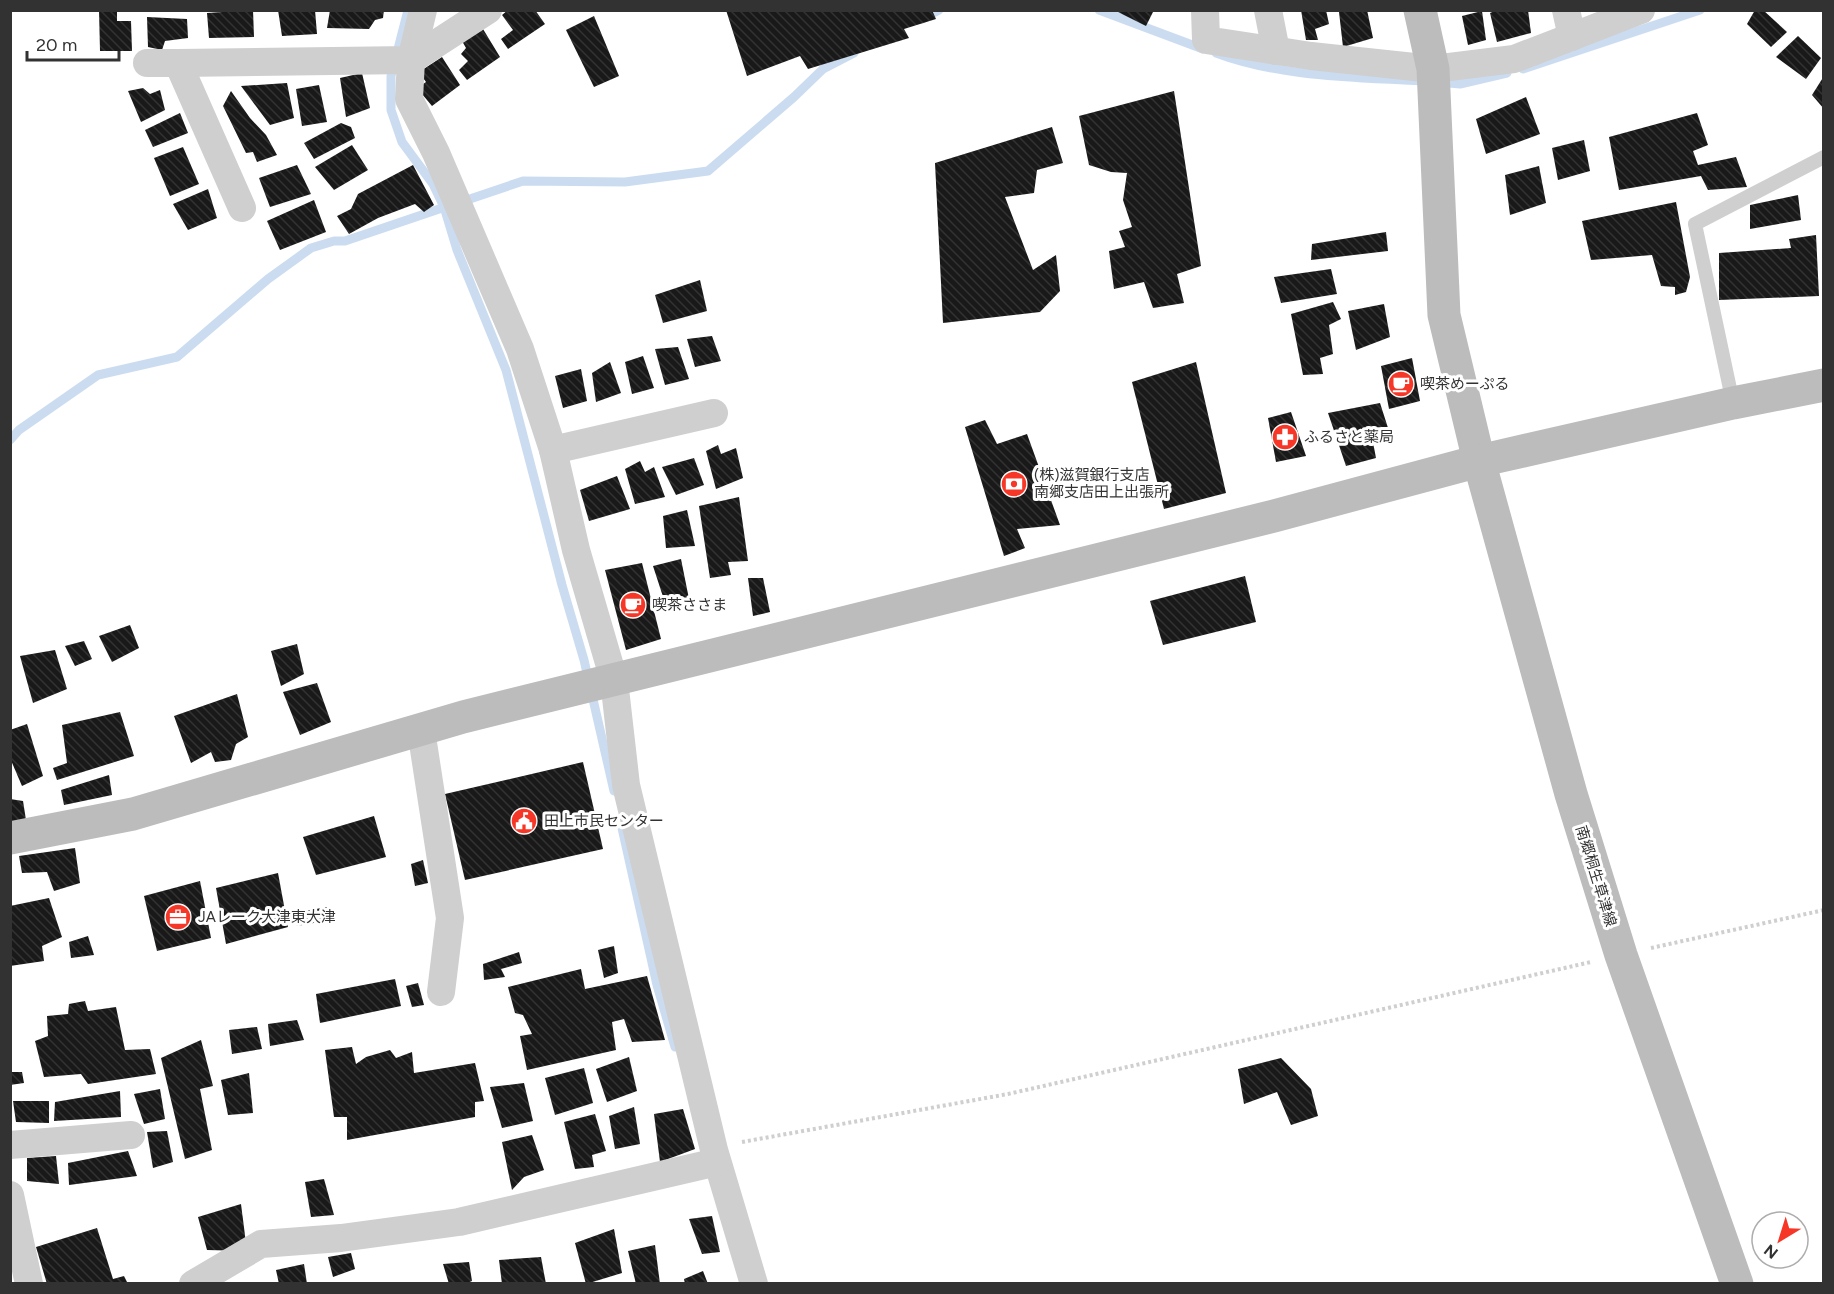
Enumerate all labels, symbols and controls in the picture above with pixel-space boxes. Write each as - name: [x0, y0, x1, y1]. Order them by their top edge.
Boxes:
- scale bar: [27, 24, 118, 62]
- text: 20 m: [36, 34, 77, 56]
- cafe icon: 喫茶めーぷる: [1386, 369, 1416, 399]
- place label: 喫茶めーぷる: [1420, 375, 1509, 393]
- pharmacy icon: ふるさと薬局: [1270, 422, 1300, 452]
- place label: ふるさと薬局: [1304, 428, 1394, 446]
- place label: (株)滋賀銀行支店 南郷支店田上出張所: [1034, 466, 1169, 501]
- bank icon: (株)滋賀銀行支店 南郷支店田上出張所: [999, 469, 1029, 499]
- cafe icon: 喫茶ささま: [618, 590, 648, 620]
- place label: 喫茶ささま: [652, 596, 727, 614]
- public building icon: 田上市民センター: [509, 806, 539, 836]
- place label: 田上市民センター: [544, 812, 664, 830]
- street label: 南郷桐生草津線: [1572, 823, 1620, 929]
- office icon: JAレーク大津東大津: [163, 902, 193, 932]
- place label: JAレーク大津東大津: [198, 908, 336, 926]
- north arrow: [1750, 1210, 1810, 1270]
- text: N: [1760, 1240, 1782, 1263]

